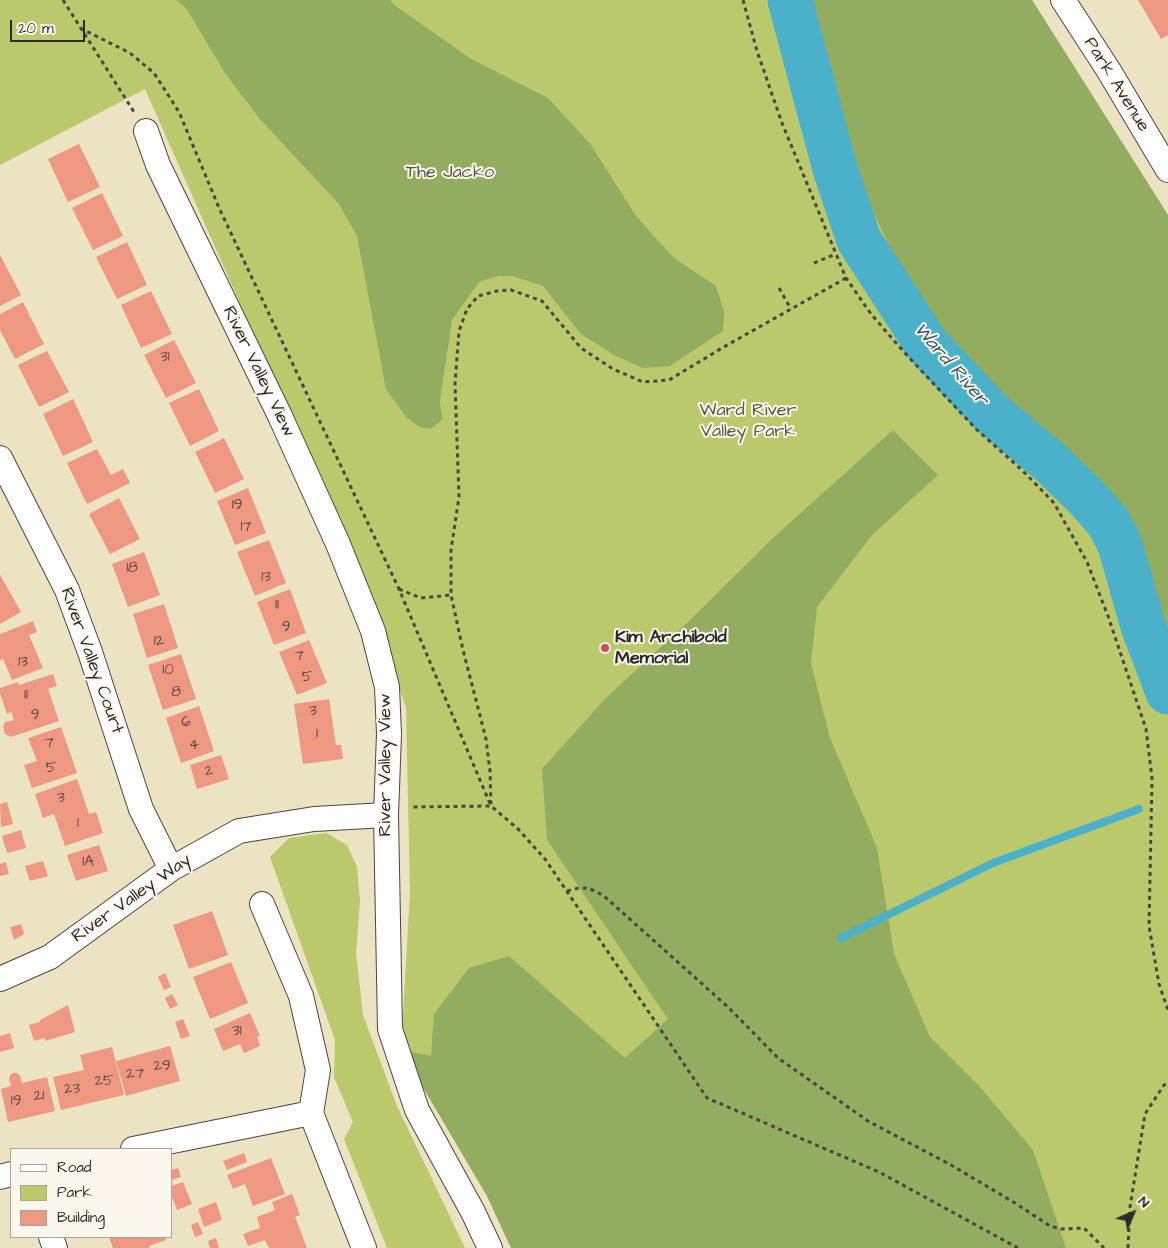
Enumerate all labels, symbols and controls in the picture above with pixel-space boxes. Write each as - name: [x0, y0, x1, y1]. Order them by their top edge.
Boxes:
- scale bar: [12, 10, 88, 42]
- text: 20 m: [18, 18, 54, 39]
- street label: Park Avenue: [1078, 34, 1154, 136]
- park label: The Jacko: [406, 162, 494, 184]
- street label: River Valley View: [217, 303, 299, 441]
- water label: Ward River: [908, 319, 992, 411]
- house number: 31: [160, 349, 170, 367]
- park label: Ward River Valley Park: [699, 400, 797, 442]
- house number: 19: [232, 497, 242, 515]
- house number: 17: [240, 519, 252, 537]
- house number: 18: [126, 560, 138, 578]
- house number: 13: [261, 569, 271, 587]
- street label: River Valley Court: [55, 585, 127, 737]
- house number: 11: [275, 597, 279, 615]
- house number: 9: [282, 619, 290, 637]
- place label: Kim Archibold Memorial: [615, 627, 727, 670]
- house number: 12: [154, 633, 164, 651]
- marker: Kim Archibold Memorial: [599, 642, 611, 654]
- house number: 7: [294, 648, 304, 666]
- house number: 13: [18, 654, 28, 672]
- house number: 10: [162, 662, 174, 680]
- house number: 5: [302, 669, 312, 687]
- house number: 8: [171, 684, 181, 702]
- house number: 11: [24, 687, 28, 705]
- street label: River Valley View: [375, 694, 397, 836]
- house number: 3: [309, 703, 317, 721]
- house number: 9: [31, 707, 39, 725]
- house number: 6: [181, 714, 191, 732]
- house number: 1: [316, 726, 318, 744]
- house number: 7: [44, 735, 54, 753]
- house number: 4: [189, 737, 199, 755]
- house number: 5: [46, 760, 56, 778]
- house number: 2: [205, 763, 213, 781]
- house number: 3: [57, 790, 65, 808]
- house number: 1: [77, 815, 79, 833]
- street label: River Valley Way: [68, 850, 196, 948]
- house number: 1A: [82, 854, 94, 872]
- house number: 31: [232, 1023, 242, 1041]
- house number: 29: [153, 1058, 171, 1076]
- house number: 27: [126, 1066, 144, 1084]
- house number: 25: [94, 1073, 114, 1091]
- house number: 23: [64, 1081, 80, 1099]
- house number: 21: [34, 1088, 44, 1106]
- house number: 19: [11, 1093, 21, 1111]
- legend: [10, 1148, 172, 1238]
- text: Road: [57, 1157, 91, 1178]
- text: Park: [57, 1182, 92, 1203]
- north arrow: [1108, 1188, 1158, 1238]
- text: N: [1133, 1192, 1154, 1213]
- text: Building: [57, 1207, 105, 1228]

